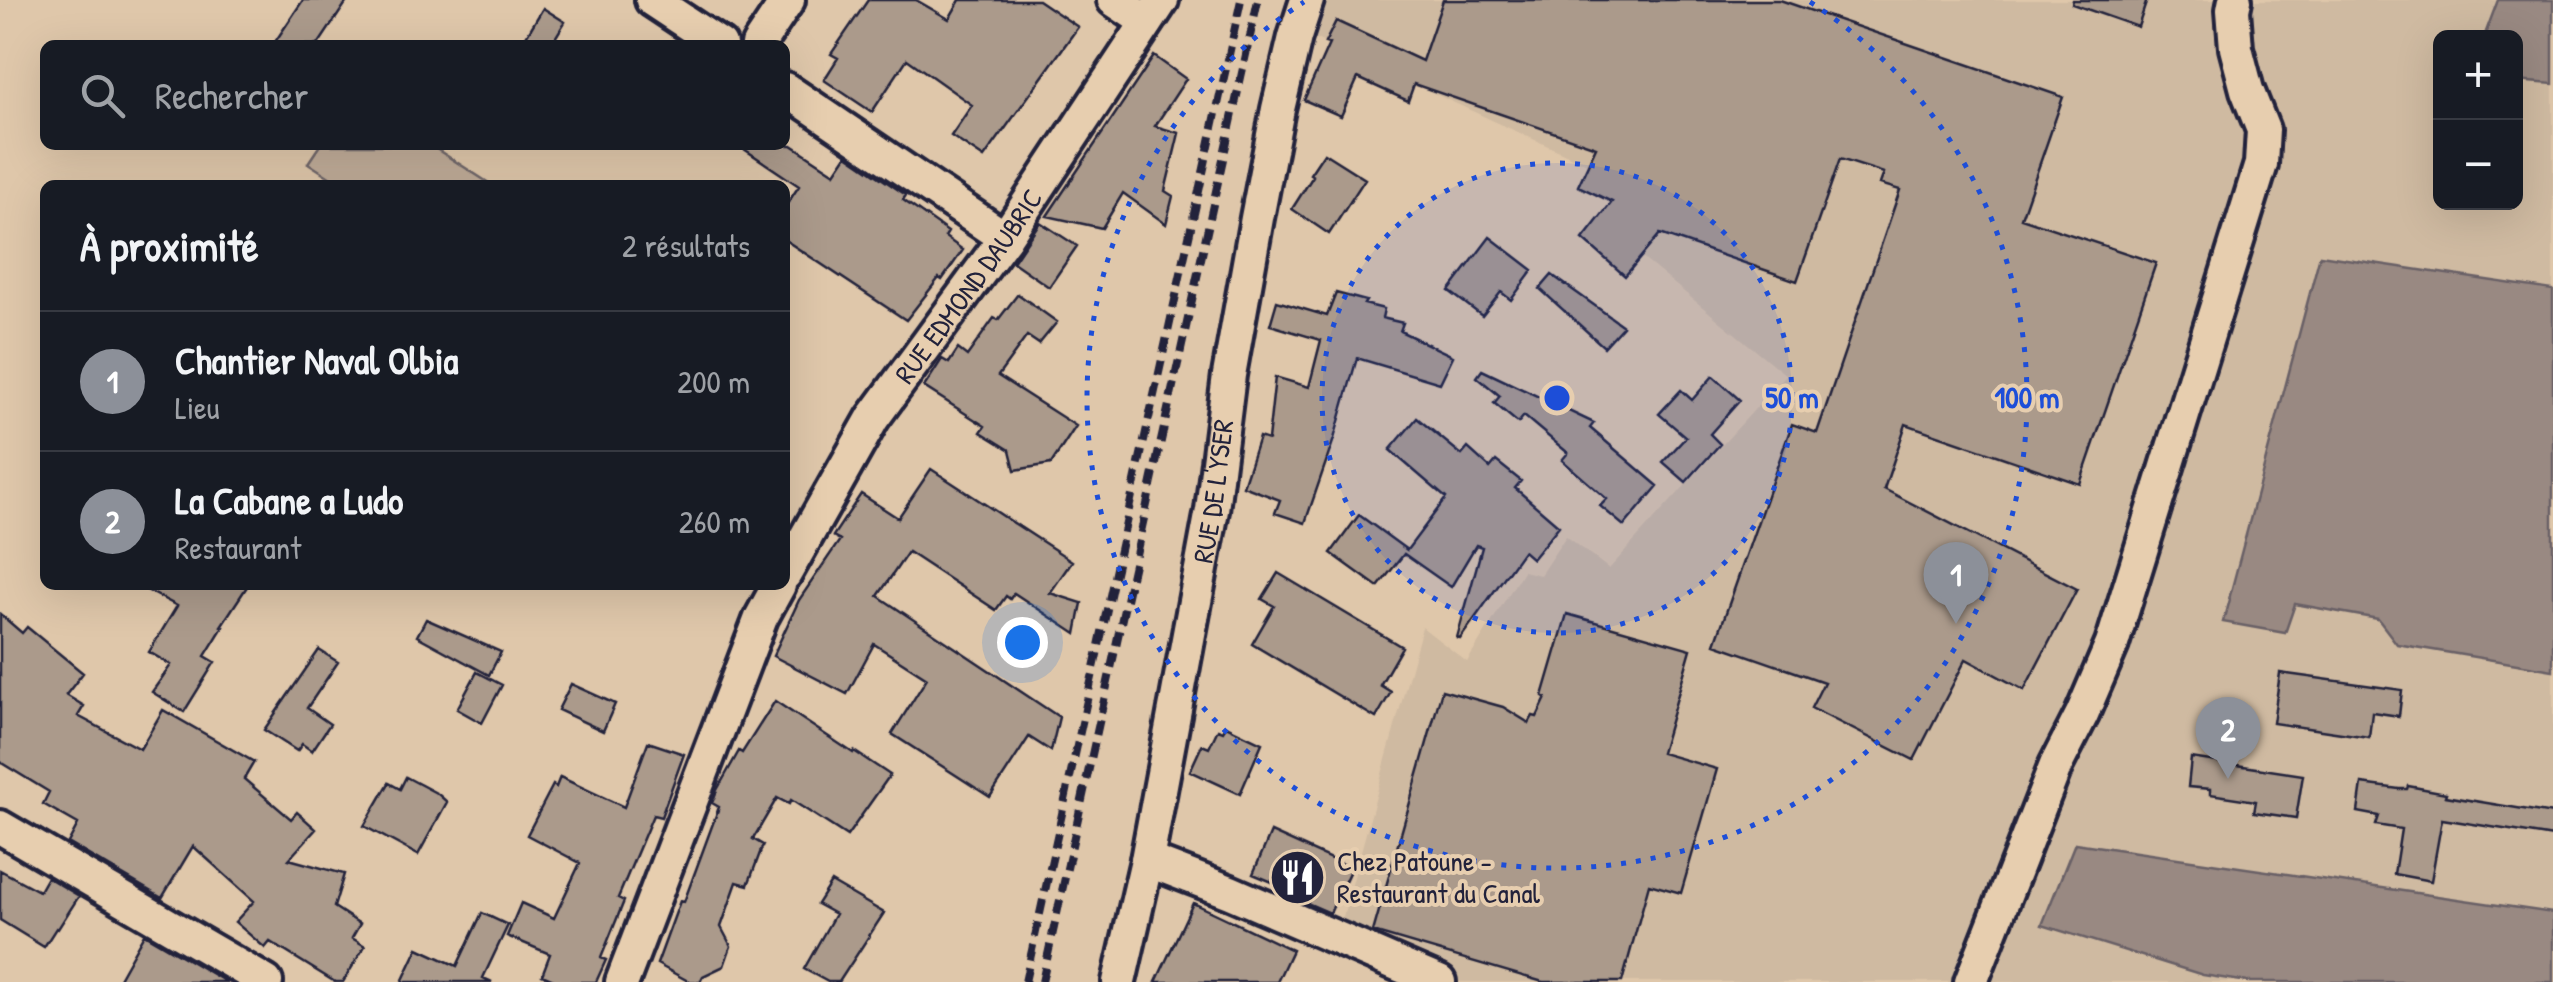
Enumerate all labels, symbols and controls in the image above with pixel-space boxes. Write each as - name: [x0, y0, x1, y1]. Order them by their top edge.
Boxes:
- map controls: [2433, 30, 2523, 210]
- button: +: [2433, 30, 2523, 120]
- search box: [40, 40, 790, 150]
- icon: search: [75, 68, 130, 123]
- text: Rechercher: [155, 69, 308, 121]
- button: −: [2433, 120, 2523, 210]
- street label: RUE EDMOND DAUBRIC: [886, 182, 1051, 391]
- text: À proximité: [80, 217, 259, 274]
- text: 2 résultats: [622, 224, 750, 267]
- text: Chantier Naval Olbia: [175, 334, 458, 386]
- text: 1: [107, 360, 118, 403]
- text: 200 m: [677, 360, 750, 403]
- text: 50 m: [1765, 377, 1819, 417]
- text: 100 m: [1994, 377, 2060, 417]
- centre of rings: [1539, 380, 1575, 416]
- text: Lieu: [175, 386, 220, 429]
- street label: RUE DE L'YSER: [1184, 417, 1242, 566]
- text: La Cabane a Ludo: [175, 474, 403, 526]
- text: 2: [105, 500, 120, 543]
- text: 260 m: [679, 500, 750, 543]
- text: Restaurant: [175, 526, 301, 569]
- pin: 1: [1924, 542, 1988, 624]
- your location: [997, 617, 1048, 668]
- pin: 2: [2196, 696, 2260, 779]
- place label: Chez Patoune - Restaurant du Canal: [1337, 842, 1540, 912]
- restaurant icon: Chez Patoune - Restaurant du Canal: [1268, 847, 1328, 907]

